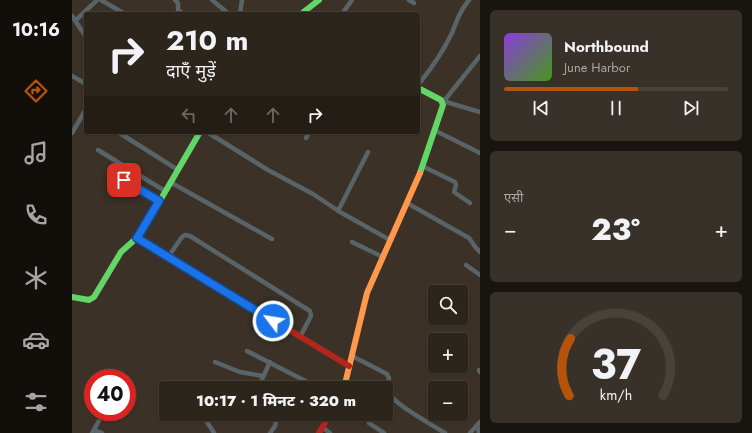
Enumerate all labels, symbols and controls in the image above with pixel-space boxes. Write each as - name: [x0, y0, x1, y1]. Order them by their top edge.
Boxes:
- text: 10:16: [12, 17, 60, 43]
- text: 210 m: [166, 20, 249, 61]
- icon: right: [100, 28, 152, 80]
- text: Northbound: [564, 36, 649, 58]
- text: दाएँ मुड़ें: [166, 58, 216, 84]
- text: June Harbor: [564, 58, 630, 77]
- icon: directions: [22, 77, 50, 105]
- icon: previous: [530, 97, 552, 119]
- icon: pause: [605, 97, 627, 119]
- icon: next: [680, 97, 702, 119]
- icon: left: [178, 104, 200, 126]
- icon: ahead: [220, 104, 242, 126]
- icon: ahead: [262, 104, 284, 126]
- icon: right: [304, 104, 326, 126]
- icon: music: [22, 139, 50, 167]
- pin: [107, 163, 141, 197]
- icon: arrive: [113, 169, 135, 191]
- text: एसी: [504, 188, 523, 207]
- icon: phone: [22, 201, 50, 229]
- text: 23°: [591, 208, 640, 251]
- text: −: [504, 213, 517, 245]
- text: +: [714, 213, 728, 245]
- icon: climate: [22, 264, 50, 292]
- map controls: [428, 285, 468, 421]
- button: search: [428, 285, 468, 325]
- position arrow: [252, 300, 294, 342]
- icon: car: [22, 326, 50, 354]
- button: +: [428, 333, 468, 373]
- text: 37: [591, 333, 641, 394]
- speed limit sign: 40: [84, 369, 136, 421]
- button: −: [428, 381, 468, 421]
- text: km/h: [600, 384, 632, 404]
- icon: filters: [22, 388, 50, 416]
- text: 10:17 · 1 मिनट · 320 m: [196, 390, 356, 412]

